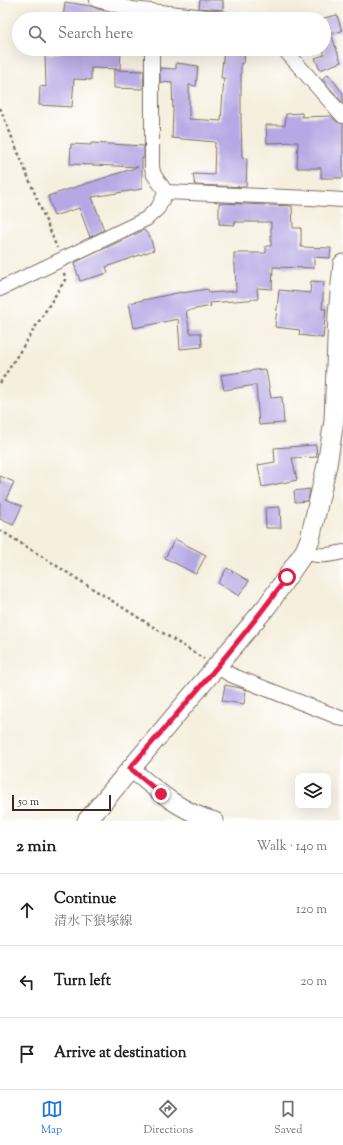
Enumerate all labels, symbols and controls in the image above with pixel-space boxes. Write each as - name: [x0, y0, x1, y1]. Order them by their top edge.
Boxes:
- search box: [12, 12, 331, 56]
- icon: search: [26, 23, 48, 45]
- text: Search here: [58, 24, 133, 45]
- route start: [278, 568, 296, 586]
- map controls: [295, 773, 331, 809]
- button: layers: [295, 773, 331, 809]
- route end: [152, 785, 170, 803]
- scale bar: [12, 793, 111, 812]
- text: 50 m: [18, 794, 39, 810]
- text: 2 min: [16, 835, 57, 859]
- text: Walk · 140 m: [256, 838, 327, 856]
- text: Continue: [54, 889, 116, 910]
- icon: ahead: [16, 899, 38, 921]
- text: 120 m: [296, 901, 327, 919]
- text: 清水下狼塚線: [54, 913, 132, 931]
- icon: left: [16, 971, 38, 993]
- text: Turn left: [54, 971, 111, 992]
- text: 20 m: [301, 973, 327, 991]
- icon: arrive: [16, 1043, 38, 1065]
- text: Arrive at destination: [54, 1043, 187, 1064]
- tab: Map: [41, 1098, 63, 1138]
- tab: Directions: [144, 1098, 193, 1138]
- tab: Saved: [274, 1098, 302, 1138]

